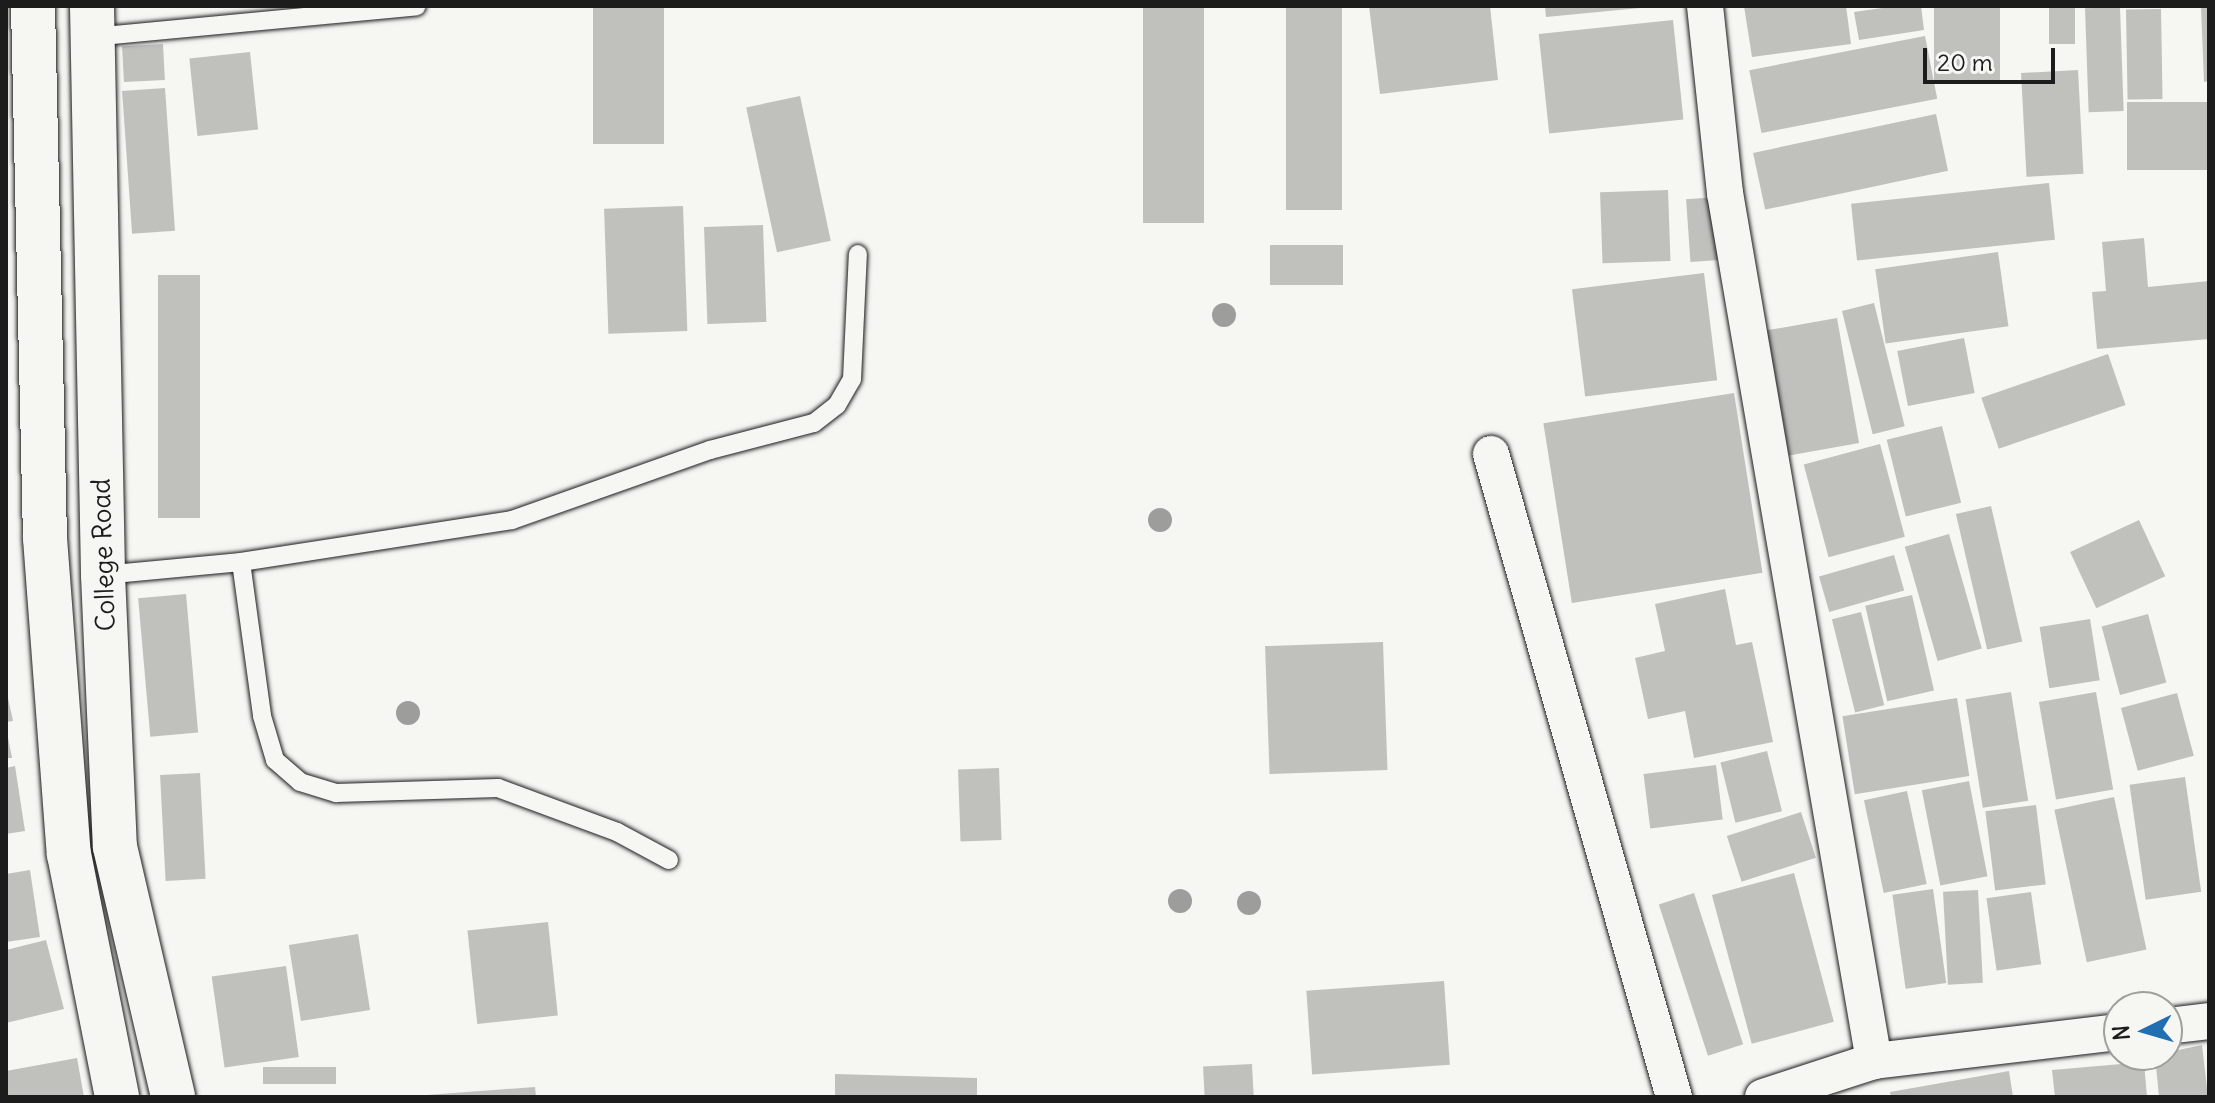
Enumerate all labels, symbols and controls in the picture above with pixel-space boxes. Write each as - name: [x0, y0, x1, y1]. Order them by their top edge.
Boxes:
- scale bar: [1927, 32, 2059, 82]
- text: 20 m: [1937, 47, 1993, 77]
- street label: College Road: [85, 478, 121, 632]
- north arrow: [2103, 991, 2183, 1071]
- text: N: [2106, 1024, 2136, 1042]

